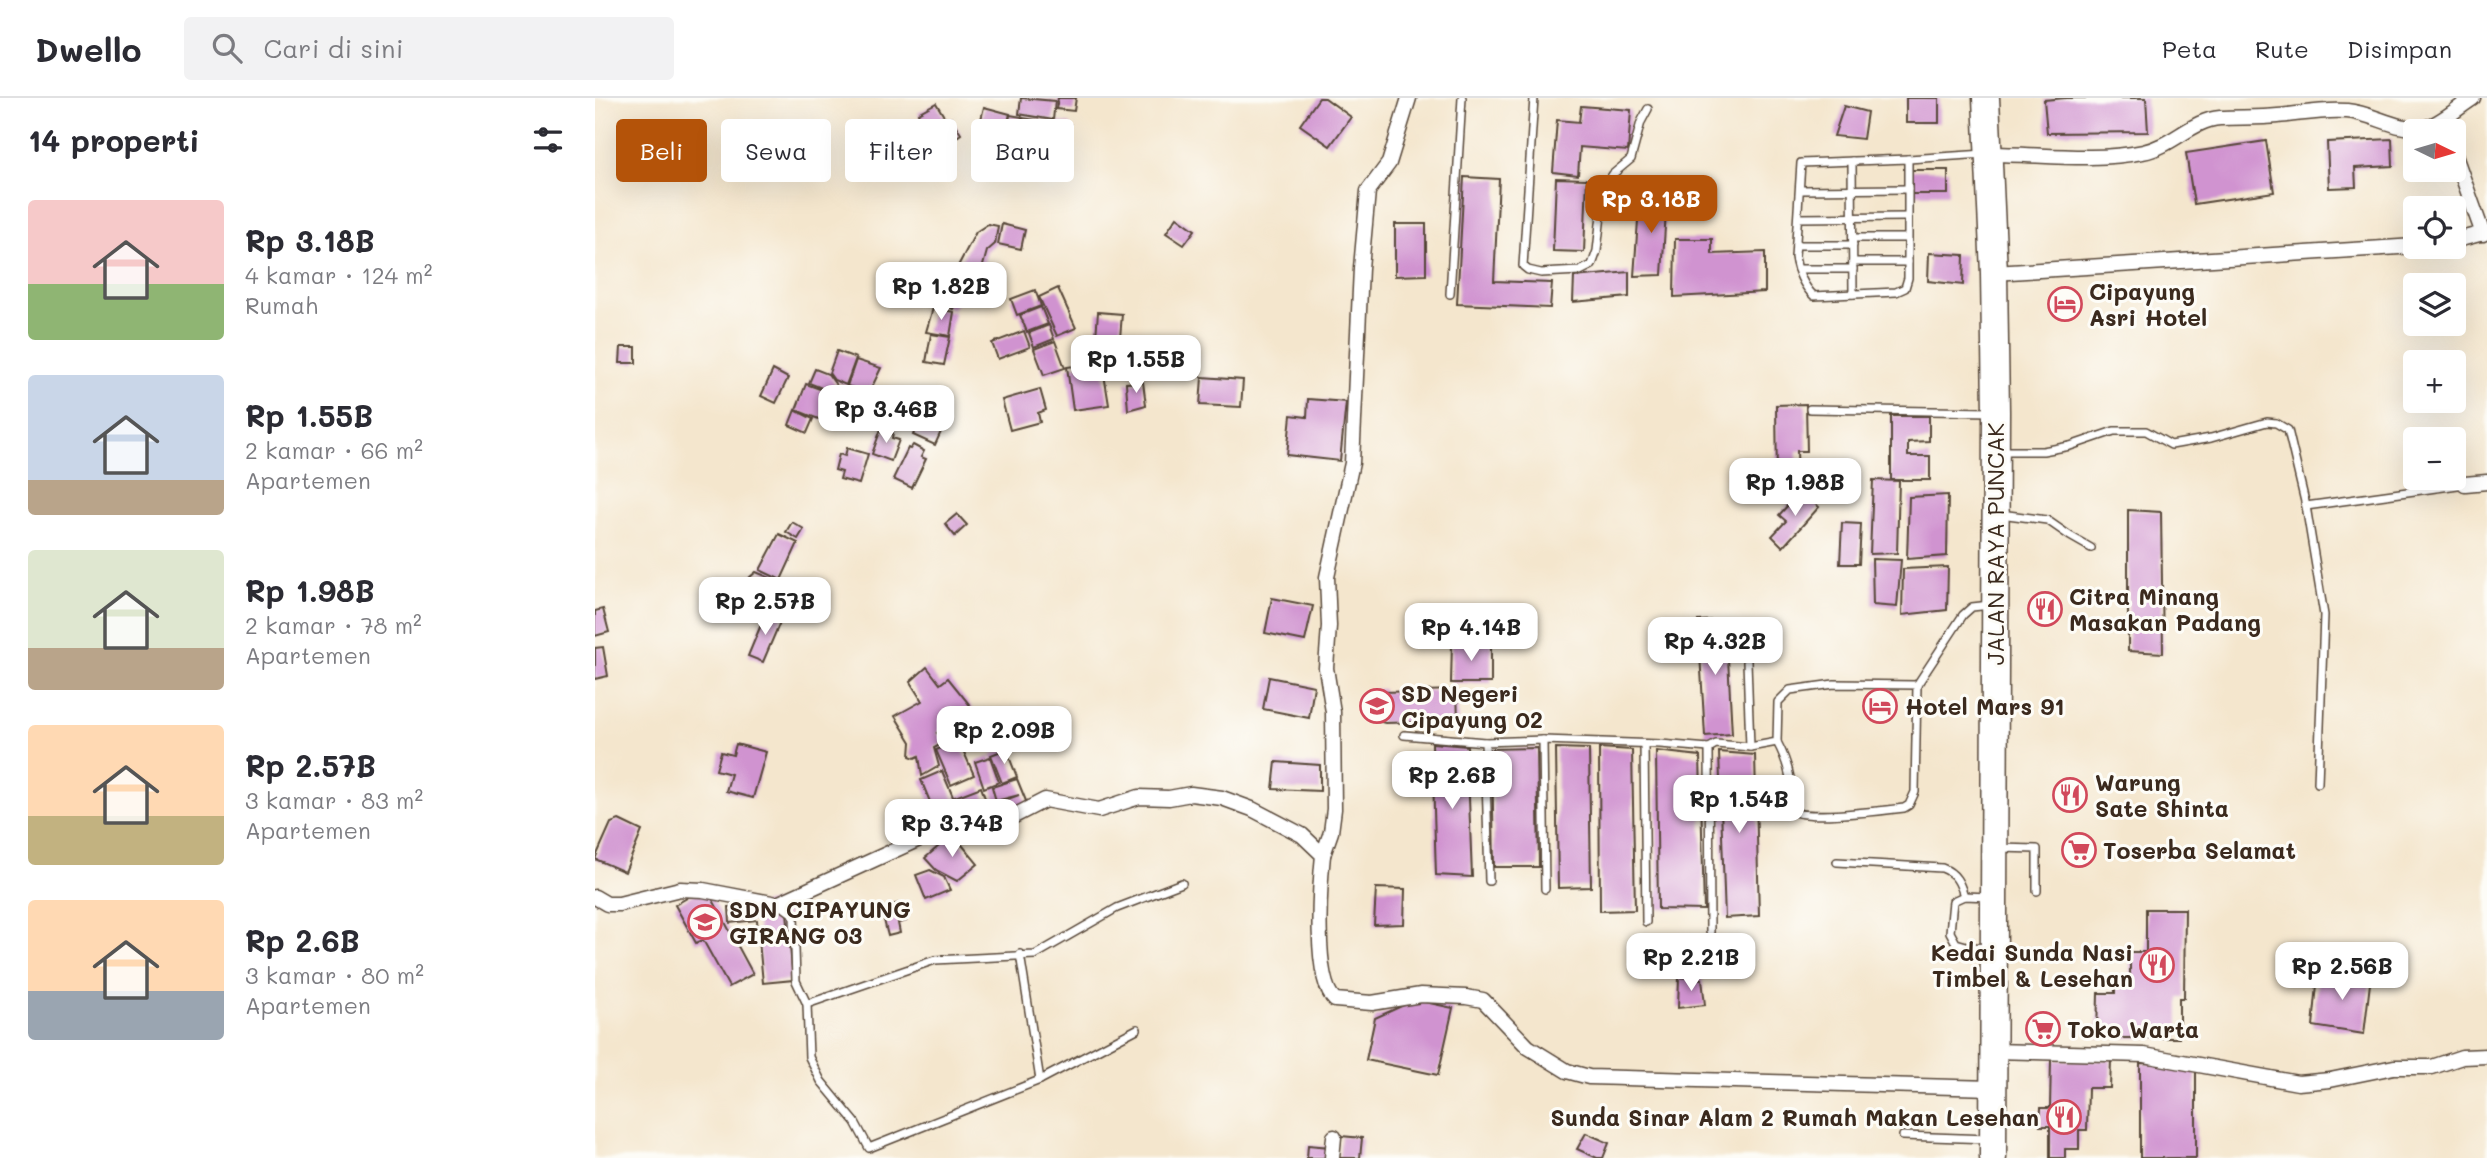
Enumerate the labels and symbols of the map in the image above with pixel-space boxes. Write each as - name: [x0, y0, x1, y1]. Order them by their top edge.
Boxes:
- north arrow: [2403, 119, 2466, 182]
- pin: Rp 3.18B: [1579, 176, 1723, 235]
- pin: Rp 1.82B: [869, 262, 1013, 322]
- place label: Cipayung Asri Hotel: [2089, 276, 2207, 332]
- hotel icon: Cipayung Asri Hotel: [2046, 285, 2084, 323]
- pin: Rp 1.55B: [1064, 336, 1208, 395]
- pin: Rp 3.46B: [814, 386, 958, 445]
- street label: JALAN RAYA PUNCAK: [1980, 423, 2010, 665]
- pin: Rp 1.98B: [1723, 458, 1867, 518]
- pin: Rp 2.57B: [693, 578, 837, 637]
- place label: Citra Minang Masakan Padang: [2069, 581, 2261, 637]
- restaurant icon: Citra Minang Masakan Padang: [2026, 590, 2064, 628]
- pin: Rp 4.14B: [1399, 603, 1543, 663]
- pin: Rp 4.32B: [1643, 618, 1787, 677]
- place label: SD Negeri Cipayung 02: [1401, 678, 1543, 734]
- school or university icon: SD Negeri Cipayung 02: [1358, 687, 1396, 725]
- hotel icon: Hotel Mars 91: [1861, 687, 1899, 725]
- place label: Hotel Mars 91: [1905, 691, 2064, 721]
- pin: Rp 2.09B: [932, 706, 1076, 766]
- pin: Rp 2.6B: [1387, 752, 1517, 811]
- place label: Warung Sate Shinta: [2095, 767, 2229, 823]
- pin: Rp 1.54B: [1667, 776, 1811, 835]
- restaurant icon: Warung Sate Shinta: [2051, 776, 2089, 814]
- pin: Rp 3.74B: [880, 800, 1024, 859]
- supermarket icon: Toserba Selamat: [2060, 831, 2098, 869]
- place label: Toserba Selamat: [2103, 835, 2296, 865]
- place label: SDN CIPAYUNG GIRANG 03: [729, 894, 911, 950]
- school or university icon: SDN CIPAYUNG GIRANG 03: [686, 903, 724, 941]
- pin: Rp 2.21B: [1619, 934, 1763, 993]
- place label: Kedai Sunda Nasi Timbel & Lesehan: [1931, 937, 2133, 993]
- pin: Rp 2.56B: [2270, 942, 2414, 1002]
- restaurant icon: Kedai Sunda Nasi Timbel & Lesehan: [2138, 946, 2176, 984]
- supermarket icon: Toko Warta: [2024, 1010, 2062, 1048]
- place label: Toko Warta: [2067, 1014, 2199, 1044]
- restaurant icon: Sunda Sinar Alam 2 Rumah Makan Lesehan: [2045, 1098, 2083, 1136]
- place label: Sunda Sinar Alam 2 Rumah Makan Lesehan: [1551, 1102, 2039, 1132]

